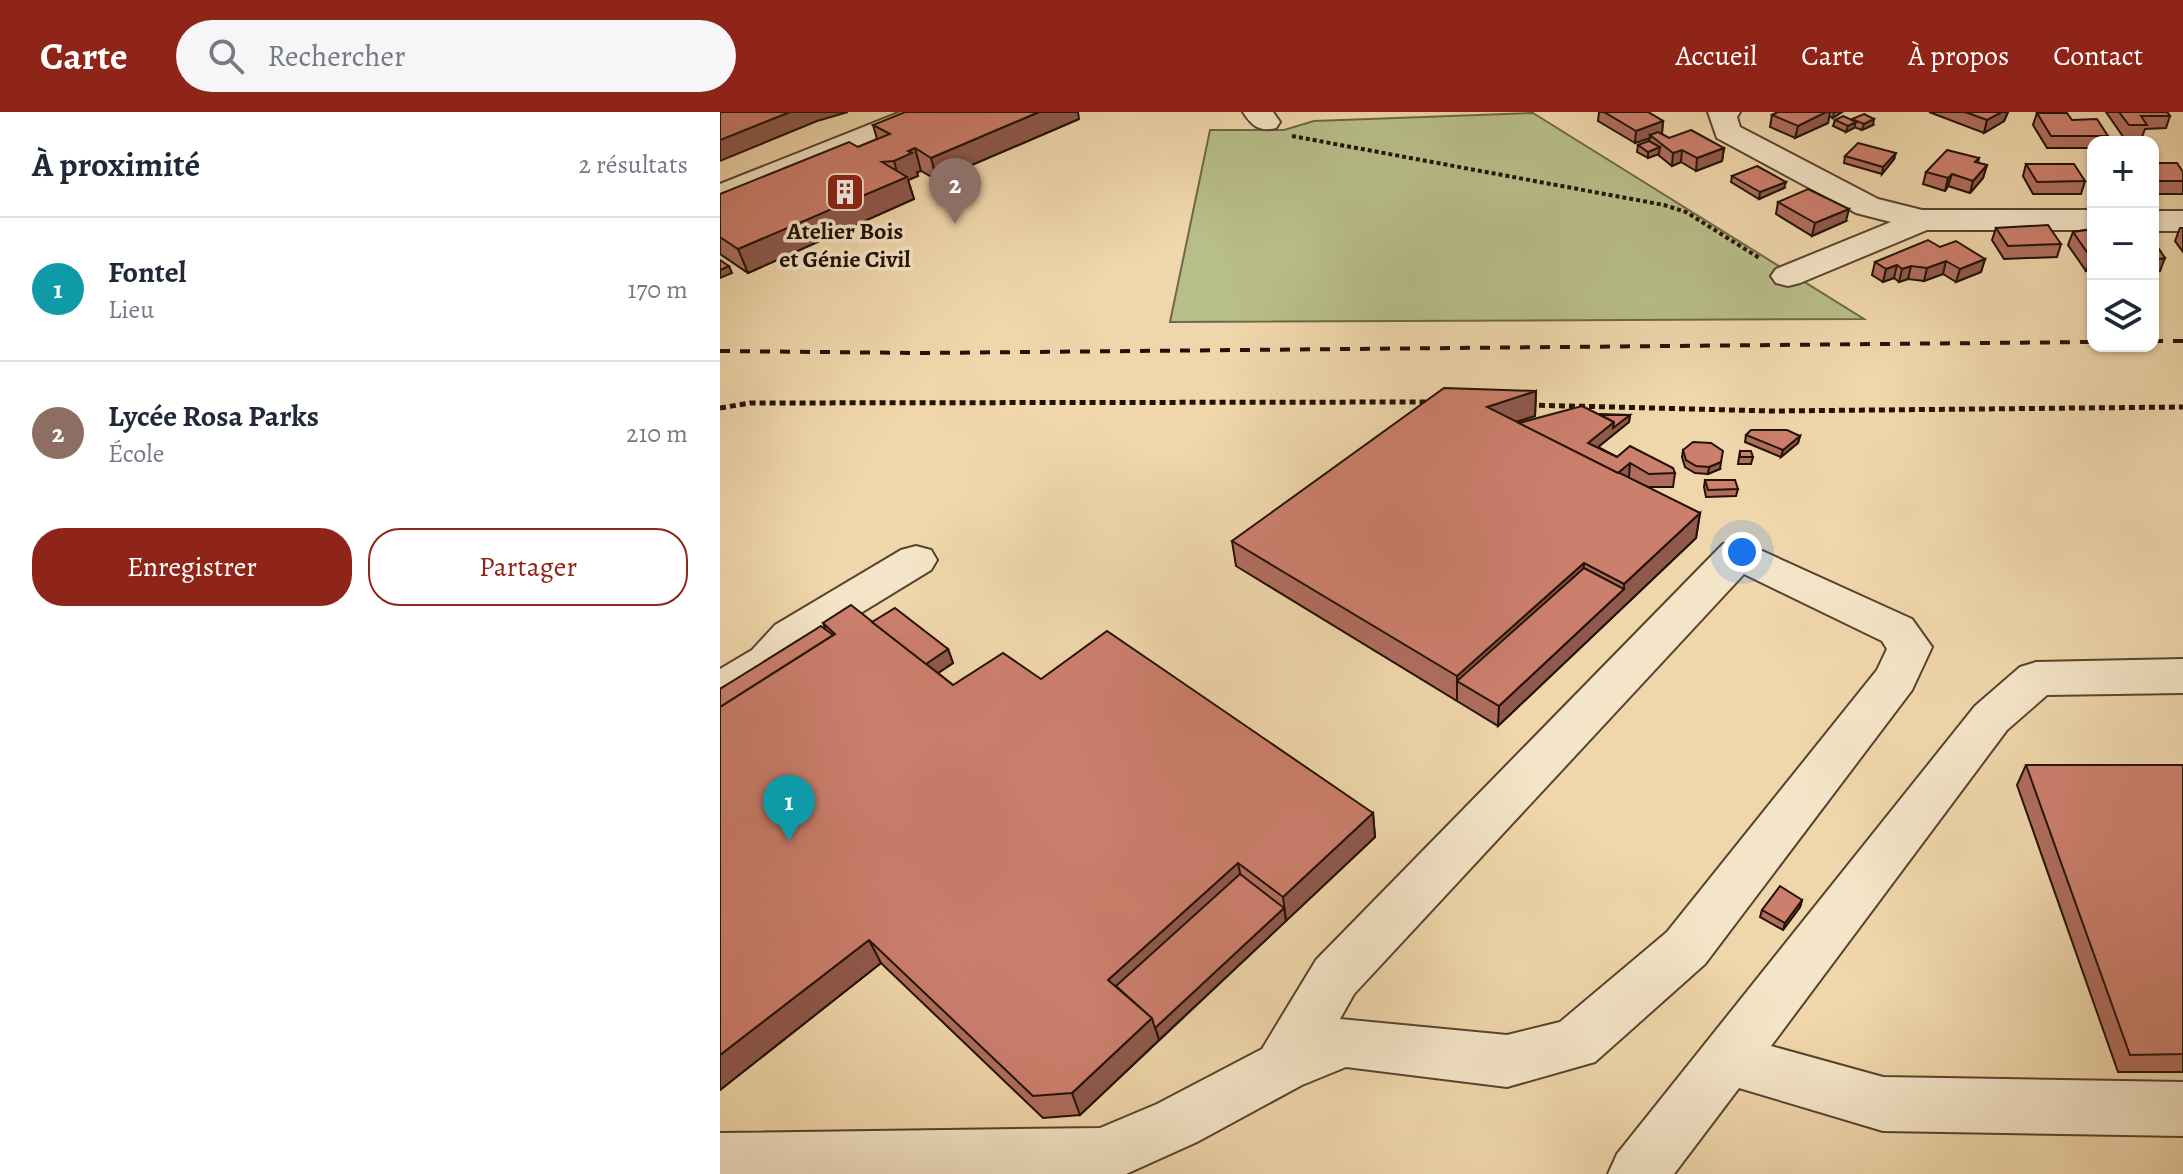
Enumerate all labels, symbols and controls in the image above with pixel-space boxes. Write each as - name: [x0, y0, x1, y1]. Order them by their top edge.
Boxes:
- search box: [176, 20, 736, 92]
- text: Carte: [40, 30, 128, 82]
- icon: search: [204, 34, 248, 78]
- text: Rechercher: [268, 36, 405, 76]
- text: Accueil: [1675, 37, 1757, 75]
- text: Carte: [1801, 37, 1864, 75]
- text: À propos: [1908, 37, 2009, 75]
- text: Contact: [2053, 37, 2143, 75]
- map controls: [2087, 136, 2159, 352]
- button: +: [2087, 136, 2159, 208]
- text: À proximité: [32, 141, 200, 188]
- text: 2 résultats: [579, 147, 688, 182]
- pin: 2: [929, 158, 981, 224]
- building icon: Atelier Bois et Génie Civil: [824, 171, 866, 213]
- button: −: [2087, 208, 2159, 280]
- place label: Atelier Bois et Génie Civil: [779, 215, 911, 275]
- text: Fontel: [108, 252, 186, 292]
- text: 1: [53, 272, 63, 307]
- text: 170 m: [628, 272, 688, 307]
- button: layers: [2087, 280, 2159, 352]
- text: Lieu: [108, 292, 154, 327]
- text: Lycée Rosa Parks: [108, 396, 319, 436]
- text: 2: [52, 416, 64, 451]
- text: 210 m: [626, 416, 688, 451]
- text: École: [108, 436, 164, 471]
- button: Enregistrer: [32, 528, 352, 606]
- button: Partager: [368, 528, 688, 606]
- your location: [1722, 532, 1762, 572]
- pin: 1: [763, 775, 815, 841]

